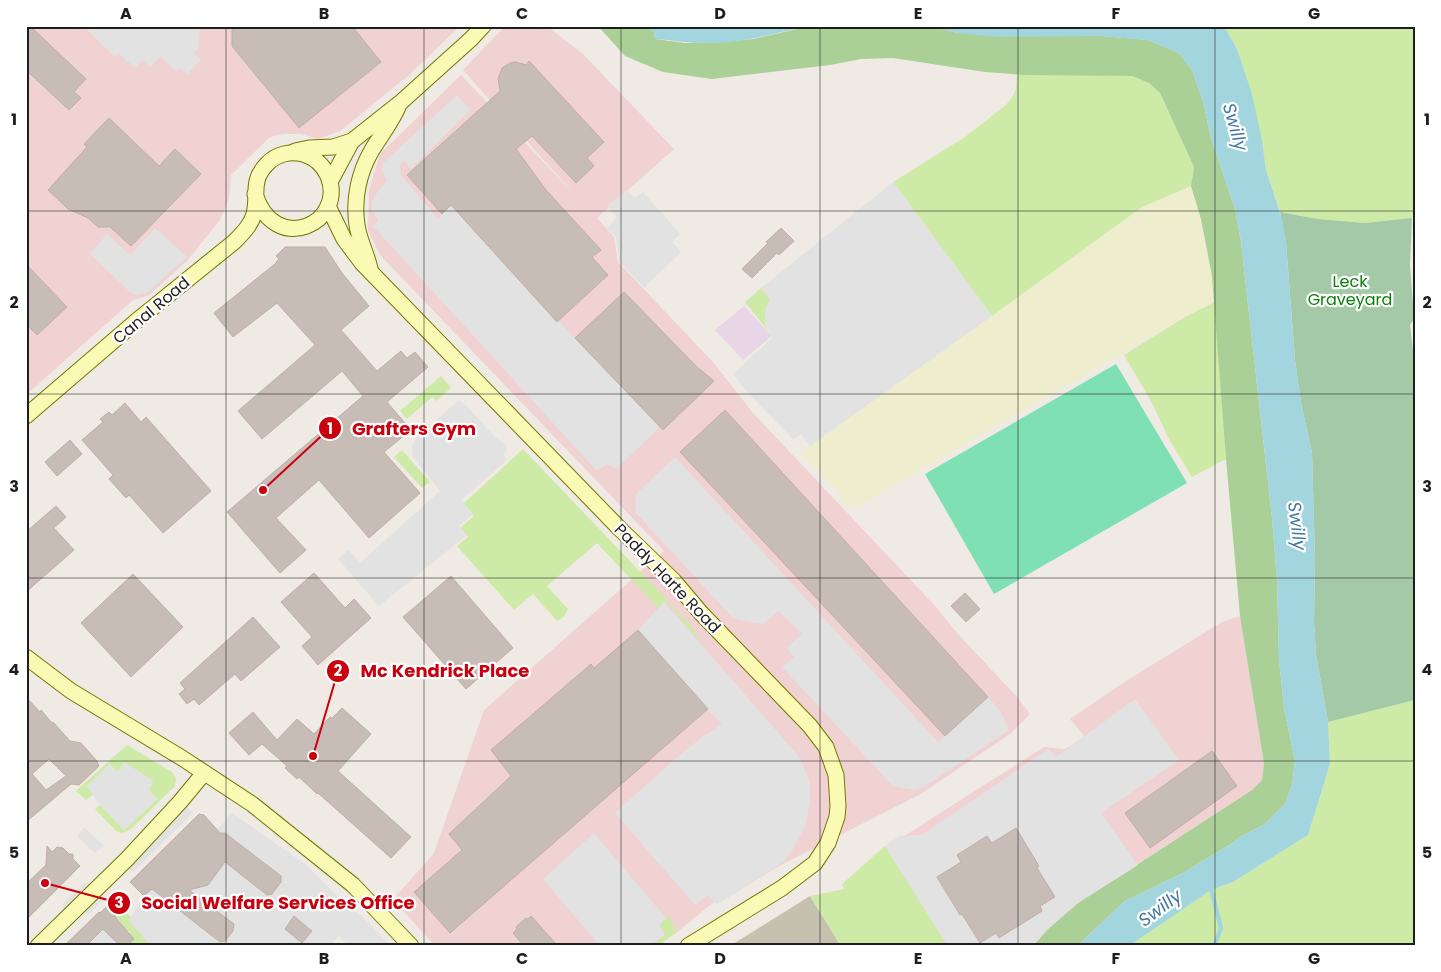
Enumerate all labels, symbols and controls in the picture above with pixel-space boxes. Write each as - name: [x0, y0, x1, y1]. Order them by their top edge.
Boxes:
- text: A: [120, 2, 132, 25]
- text: B: [319, 2, 329, 25]
- text: C: [516, 2, 528, 25]
- text: D: [714, 2, 726, 25]
- text: E: [914, 2, 922, 25]
- text: F: [1112, 2, 1121, 25]
- text: G: [1308, 2, 1320, 25]
- water label: Swilly: [1217, 100, 1254, 155]
- text: 1: [11, 108, 17, 131]
- text: 1: [1424, 108, 1430, 131]
- park label: Leck Graveyard: [1308, 270, 1392, 311]
- street label: Canal Road: [108, 271, 195, 349]
- text: 2: [9, 291, 19, 314]
- text: 2: [1422, 291, 1432, 314]
- callout: Grafters Gym: [317, 412, 486, 445]
- text: Grafters Gym: [352, 416, 476, 441]
- text: 1: [327, 418, 333, 439]
- text: 3: [9, 475, 19, 498]
- text: 3: [1422, 475, 1432, 498]
- water label: Swilly: [1282, 500, 1313, 552]
- street label: Paddy Harte Road: [609, 518, 726, 638]
- callout: Mc Kendrick Place: [325, 654, 539, 687]
- text: 4: [9, 658, 20, 681]
- text: Mc Kendrick Place: [361, 658, 529, 683]
- text: 4: [1422, 658, 1433, 681]
- text: 2: [334, 660, 343, 681]
- text: 5: [9, 841, 19, 864]
- text: 5: [1422, 841, 1432, 864]
- water label: Swilly: [1133, 882, 1187, 932]
- callout: Social Welfare Services Office: [107, 886, 425, 919]
- text: Social Welfare Services Office: [141, 890, 415, 915]
- text: 3: [114, 892, 124, 913]
- text: A: [120, 947, 132, 970]
- text: B: [319, 947, 329, 970]
- text: C: [516, 947, 528, 970]
- text: D: [714, 947, 726, 970]
- text: E: [914, 947, 922, 970]
- text: F: [1112, 947, 1121, 970]
- text: G: [1308, 947, 1320, 970]

